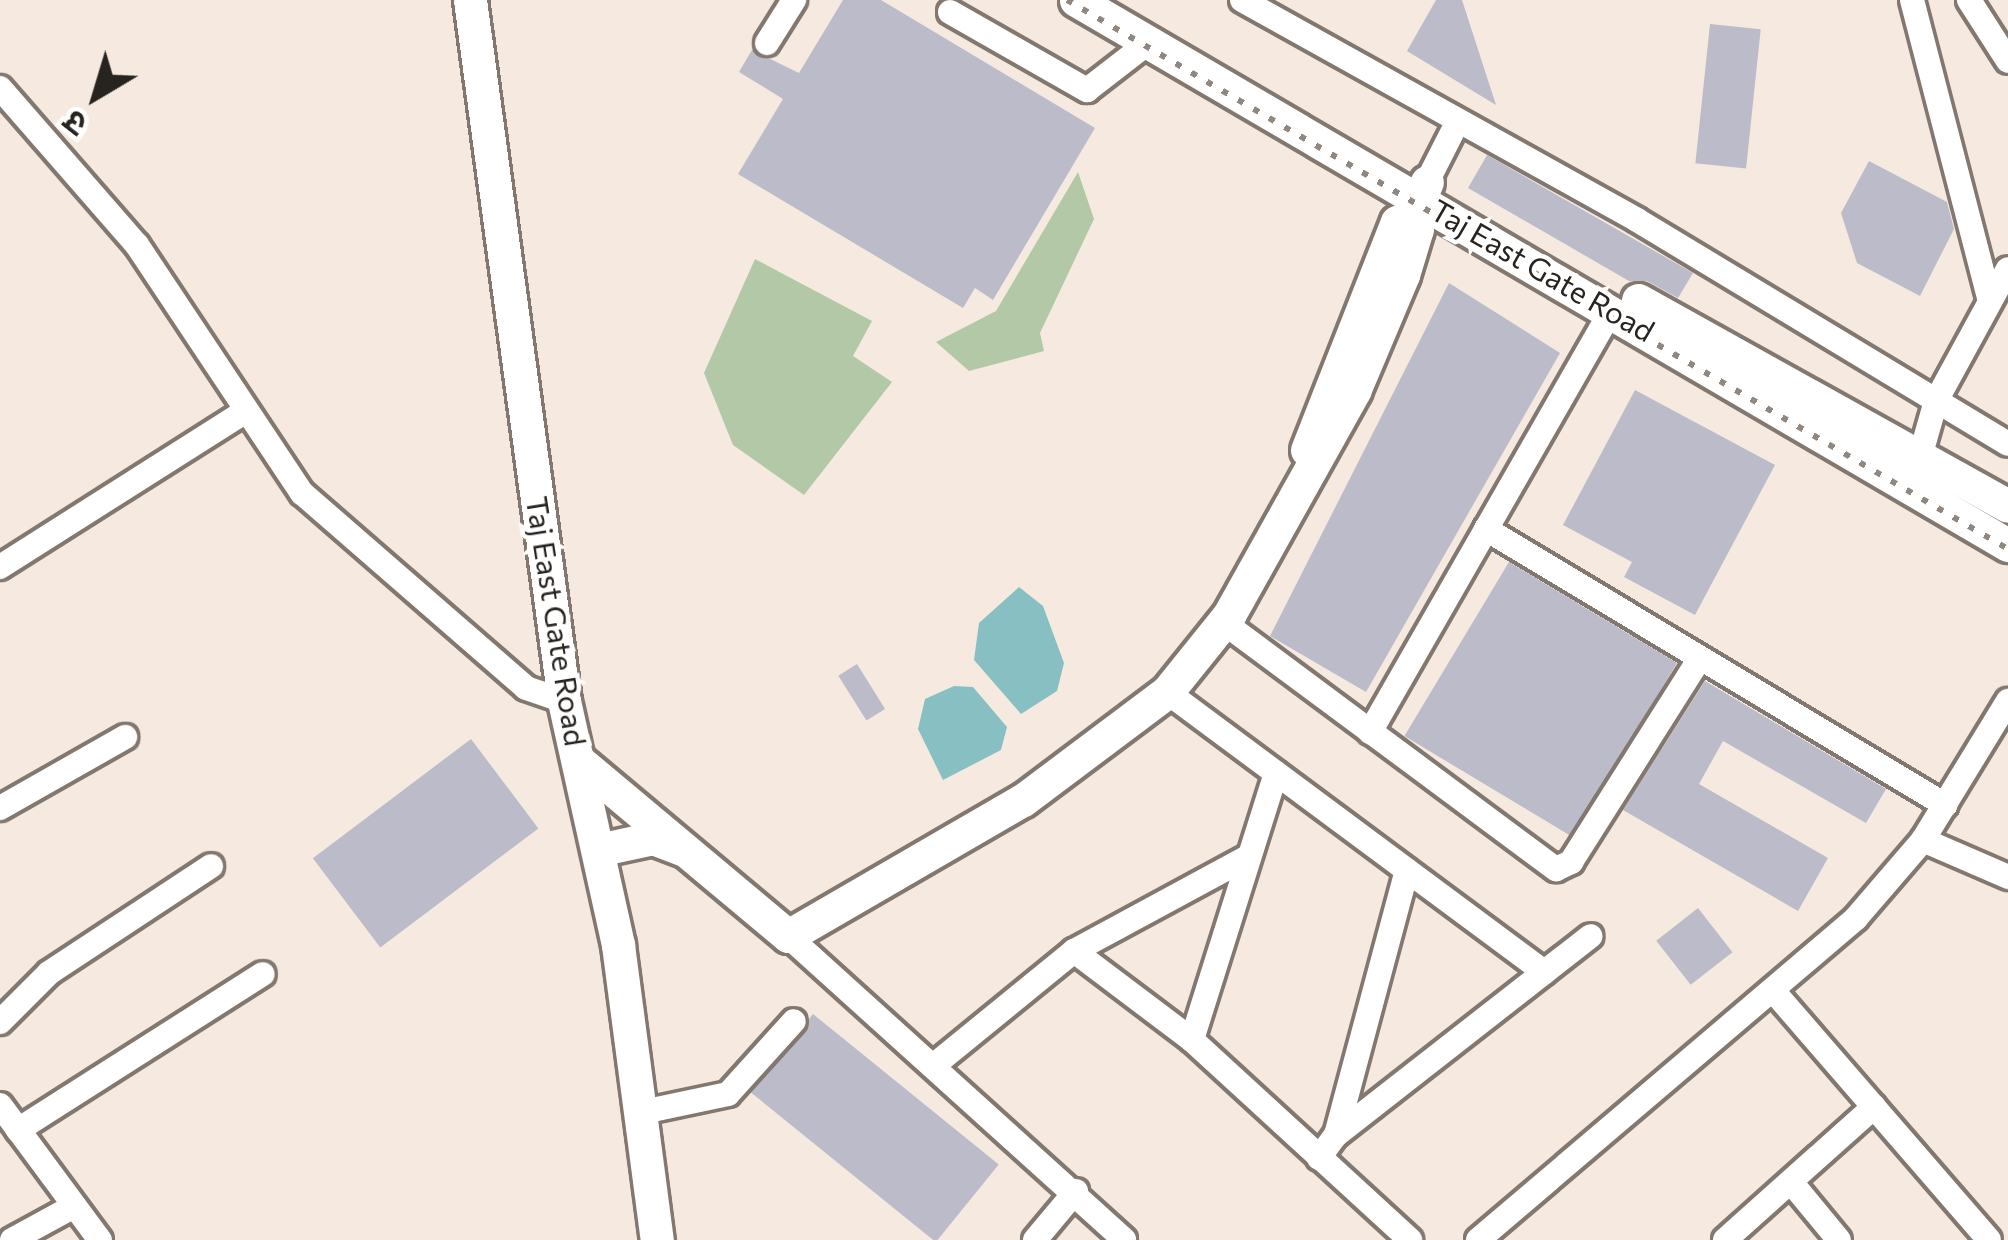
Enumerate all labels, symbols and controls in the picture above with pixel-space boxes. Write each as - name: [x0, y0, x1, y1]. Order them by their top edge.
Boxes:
- north arrow: [36, 36, 156, 156]
- text: उ: [53, 103, 94, 147]
- street label: Taj East Gate Road: [1425, 191, 1661, 349]
- street label: Taj East Gate Road: [519, 494, 595, 748]

